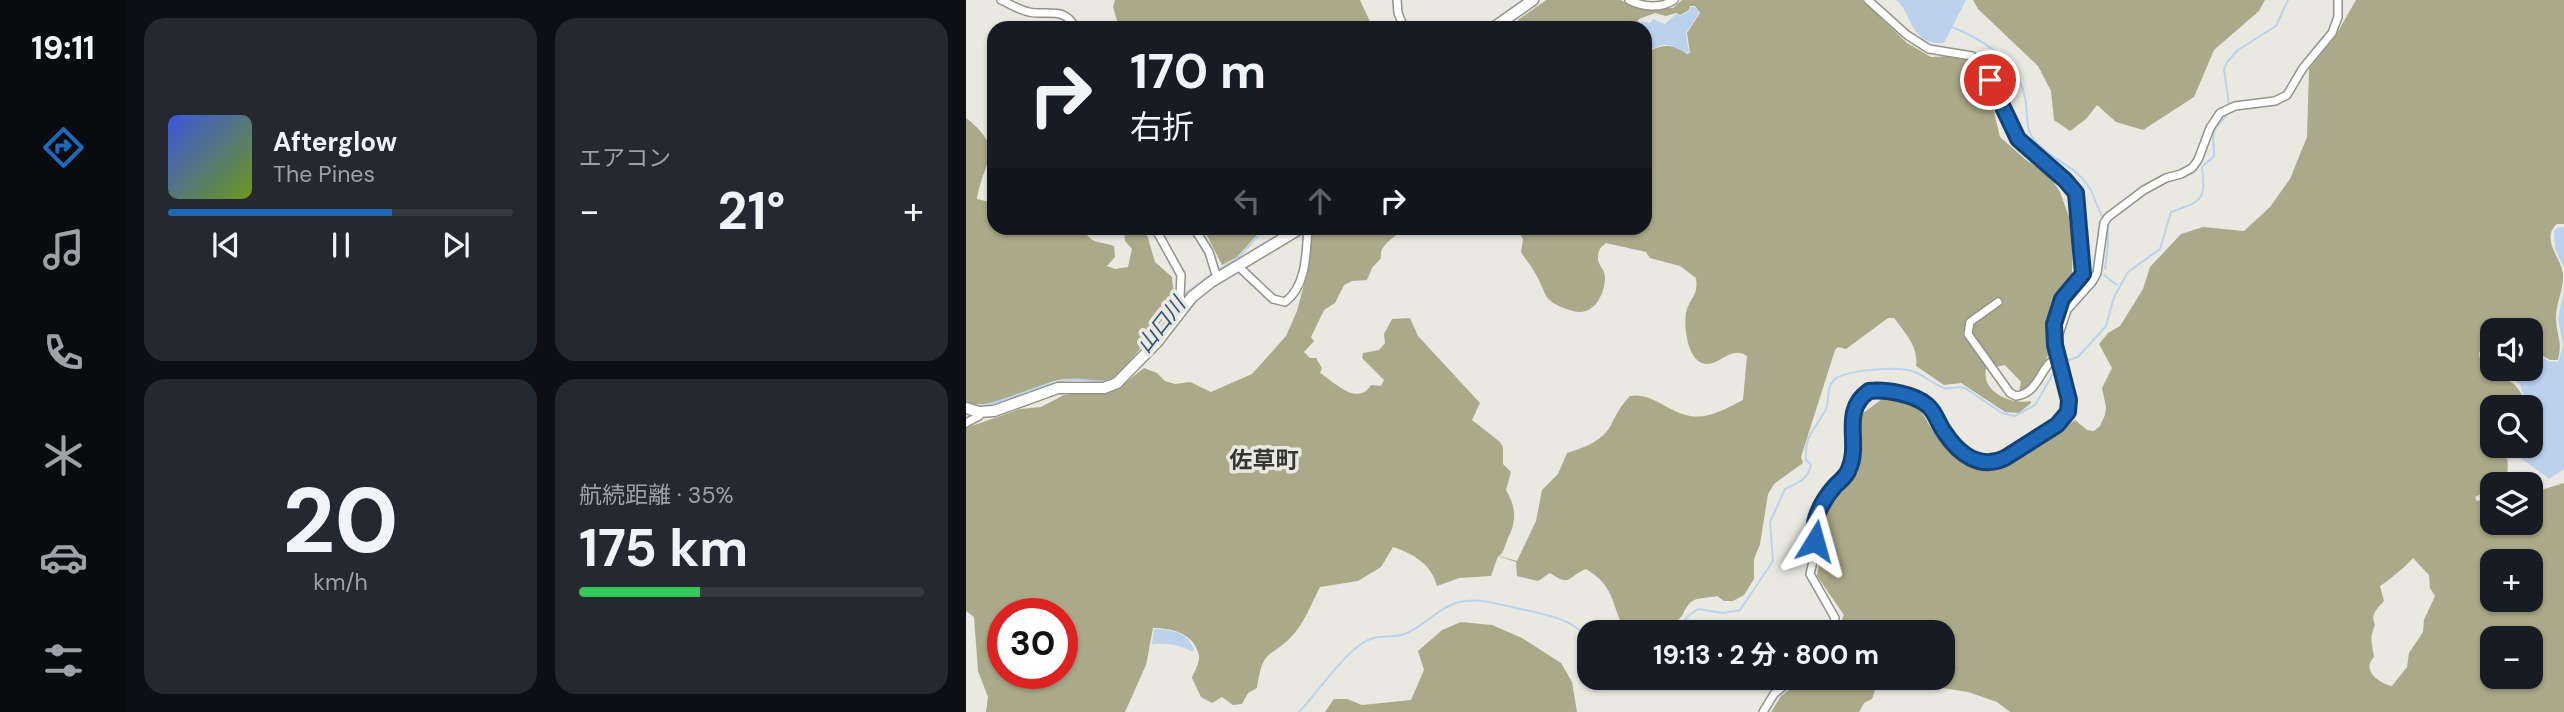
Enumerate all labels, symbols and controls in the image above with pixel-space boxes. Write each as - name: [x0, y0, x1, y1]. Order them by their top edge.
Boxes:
- text: 19:11: [31, 27, 95, 69]
- text: 170 m: [1130, 39, 1266, 103]
- icon: right: [1015, 49, 1106, 140]
- pin: [1960, 50, 2020, 110]
- icon: arrive: [1971, 61, 2009, 99]
- text: 右折: [1130, 106, 1194, 148]
- icon: directions: [39, 123, 88, 172]
- text: Afterglow: [273, 125, 397, 159]
- text: エアコン: [579, 143, 671, 173]
- text: The Pines: [273, 159, 375, 189]
- text: 21°: [718, 177, 785, 245]
- icon: left: [1228, 182, 1266, 220]
- icon: ahead: [1301, 182, 1339, 220]
- icon: right: [1374, 182, 1412, 220]
- text: −: [579, 186, 600, 236]
- text: +: [903, 186, 924, 236]
- icon: music: [39, 225, 88, 274]
- icon: previous: [207, 226, 245, 264]
- icon: pause: [322, 226, 360, 264]
- icon: next: [437, 226, 475, 264]
- water label: 山口川: [1131, 290, 1193, 358]
- map controls: [2480, 318, 2543, 689]
- button: sound: [2480, 318, 2543, 381]
- icon: phone: [39, 328, 88, 377]
- button: search: [2480, 395, 2543, 458]
- icon: climate: [39, 431, 88, 480]
- district label: 佐草町: [1230, 445, 1299, 475]
- text: 20: [282, 462, 399, 580]
- button: layers: [2480, 472, 2543, 535]
- text: 航続距離 · 35%: [579, 480, 734, 510]
- position arrow: [1778, 504, 1852, 578]
- text: 175 km: [579, 514, 748, 582]
- icon: car: [39, 533, 88, 582]
- button: +: [2480, 549, 2543, 612]
- text: km/h: [313, 567, 368, 597]
- speed limit sign: 30: [987, 598, 1078, 689]
- button: −: [2480, 626, 2543, 689]
- icon: filters: [39, 636, 88, 685]
- text: 19:13 · 2 分 · 800 m: [1653, 638, 1879, 672]

